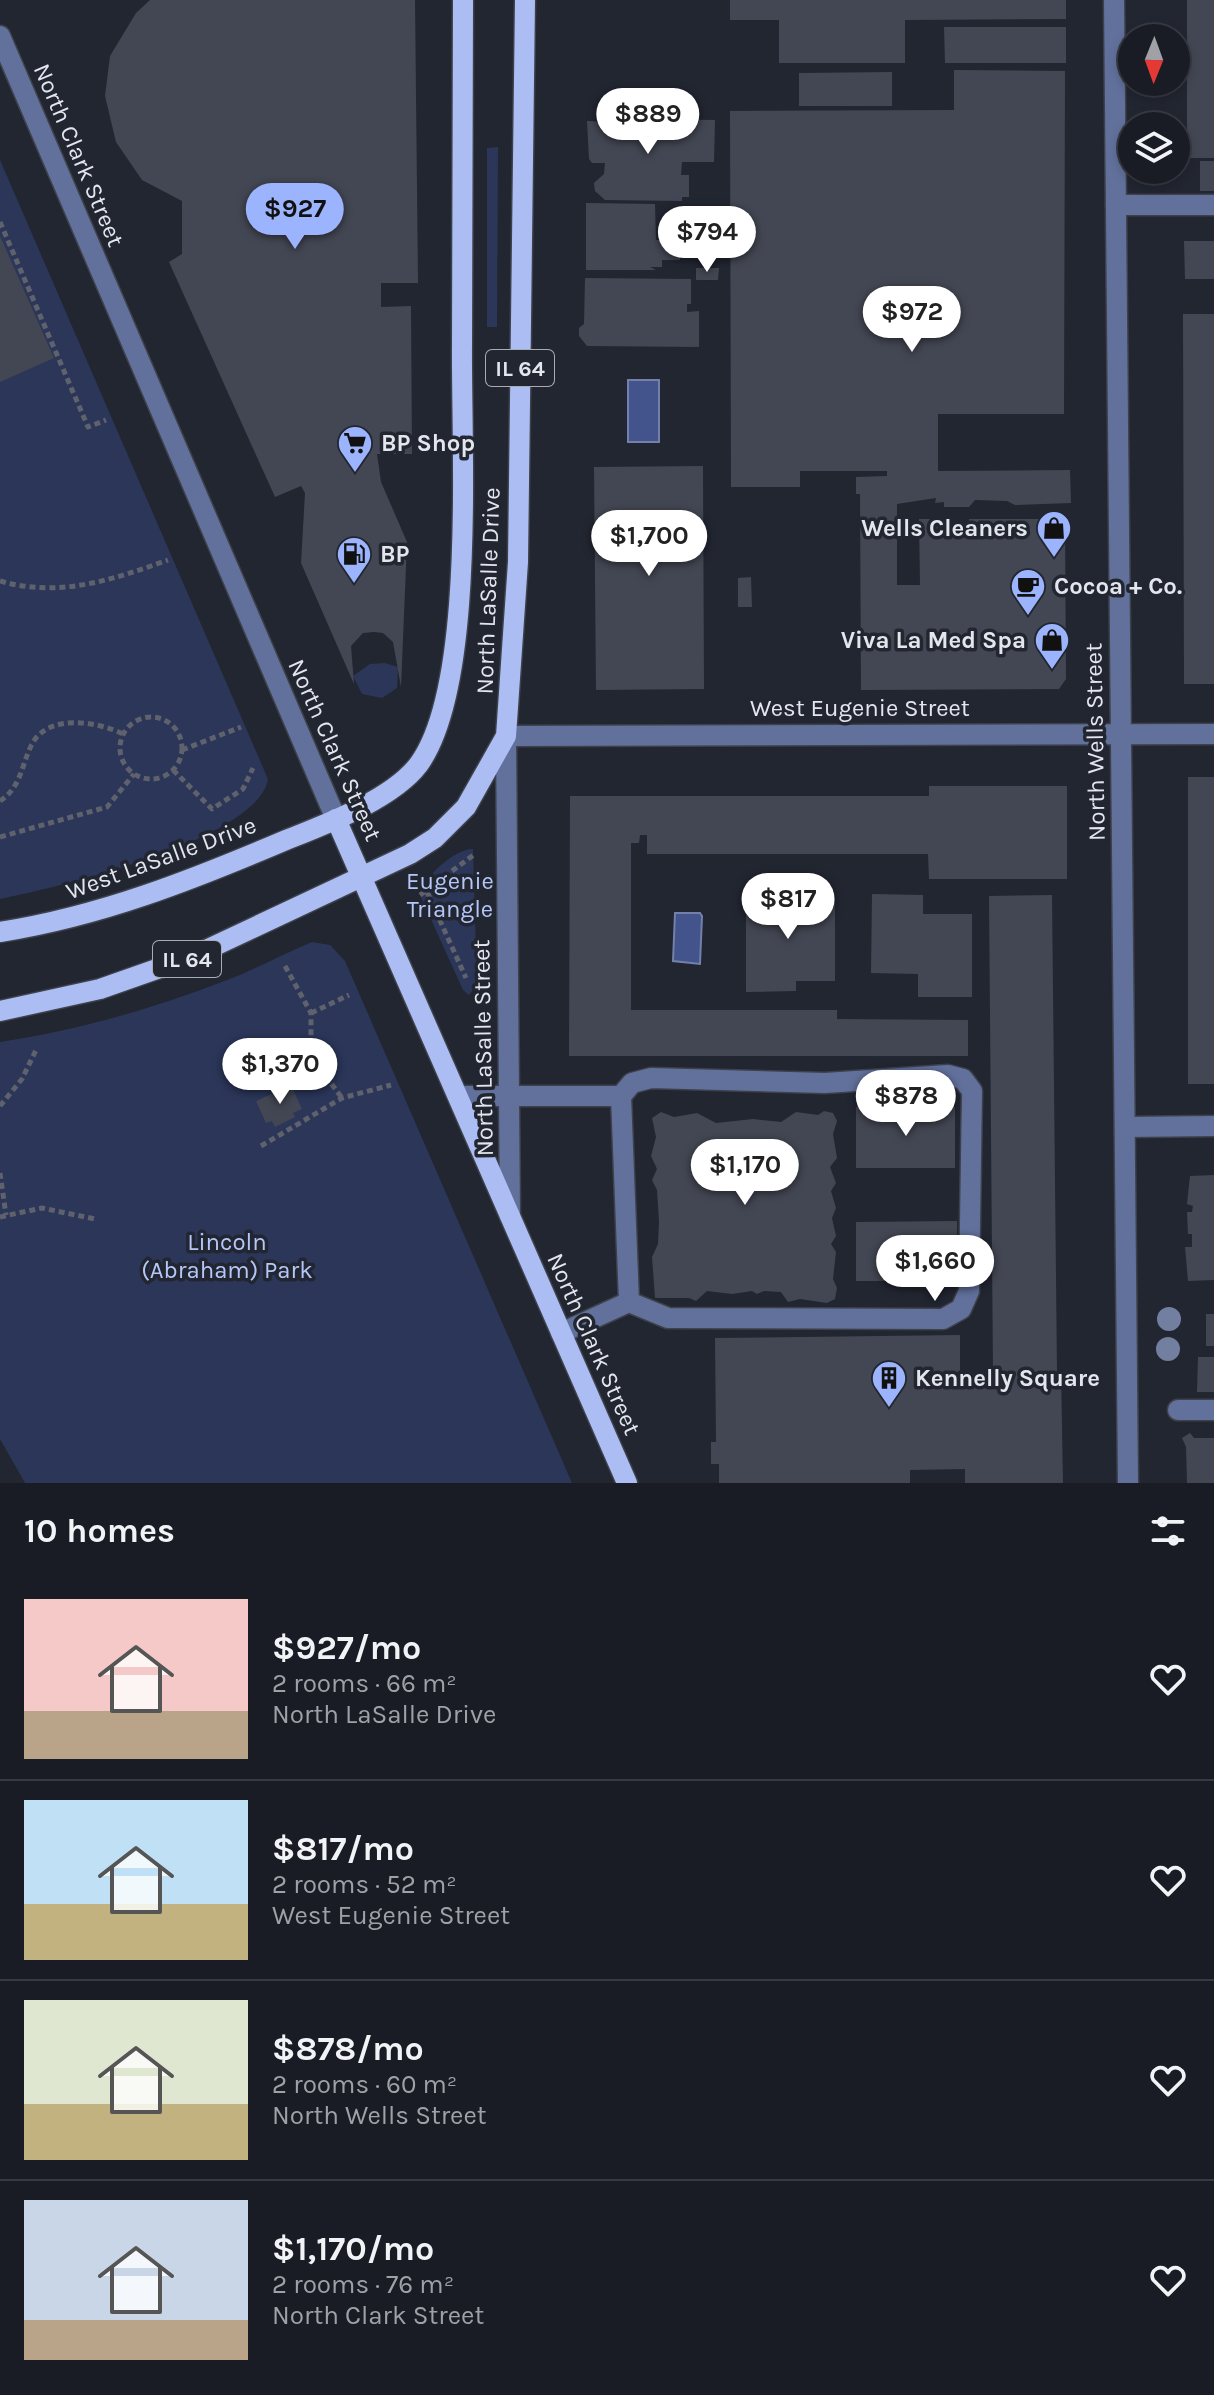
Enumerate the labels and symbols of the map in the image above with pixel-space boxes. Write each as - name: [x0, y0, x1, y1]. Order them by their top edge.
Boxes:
- north arrow: [1118, 24, 1190, 96]
- street label: North Clark Street: [28, 59, 130, 251]
- pin: $889: [601, 88, 695, 156]
- pin: $927: [248, 183, 342, 251]
- pin: $794: [660, 206, 754, 274]
- pin: $972: [865, 286, 959, 354]
- road number: IL 64: [486, 350, 554, 386]
- supermarket icon: BP Shop: [336, 424, 374, 474]
- place label: BP Shop: [381, 429, 475, 457]
- street label: North LaSalle Drive: [470, 487, 506, 695]
- shop icon: Wells Cleaners: [1035, 509, 1073, 559]
- pin: $1,700: [584, 510, 714, 578]
- place label: Wells Cleaners: [861, 514, 1028, 542]
- fuel station icon: BP: [335, 535, 373, 585]
- place label: BP: [380, 540, 410, 568]
- cafe icon: Cocoa + Co.: [1009, 567, 1047, 617]
- place label: Cocoa + Co.: [1054, 572, 1182, 600]
- shop icon: Viva La Med Spa: [1033, 621, 1071, 671]
- place label: Viva La Med Spa: [841, 626, 1026, 654]
- street label: North Wells Street: [1079, 643, 1111, 841]
- street label: North Clark Street: [282, 655, 388, 845]
- street label: West Eugenie Street: [750, 694, 970, 722]
- street label: West LaSalle Drive: [62, 811, 260, 905]
- park label: Eugenie Triangle: [406, 867, 494, 923]
- pin: $817: [741, 873, 835, 941]
- street label: North LaSalle Street: [467, 939, 499, 1157]
- road number: IL 64: [153, 941, 221, 977]
- pin: $1,370: [215, 1038, 345, 1106]
- pin: $878: [859, 1070, 953, 1138]
- pin: $1,170: [680, 1139, 810, 1207]
- park label: Lincoln (Abraham) Park: [141, 1228, 313, 1284]
- pin: $1,660: [870, 1235, 1000, 1303]
- street label: North Clark Street: [541, 1249, 647, 1439]
- building icon: Kennelly Square: [870, 1359, 908, 1409]
- place label: Kennelly Square: [915, 1364, 1100, 1392]

